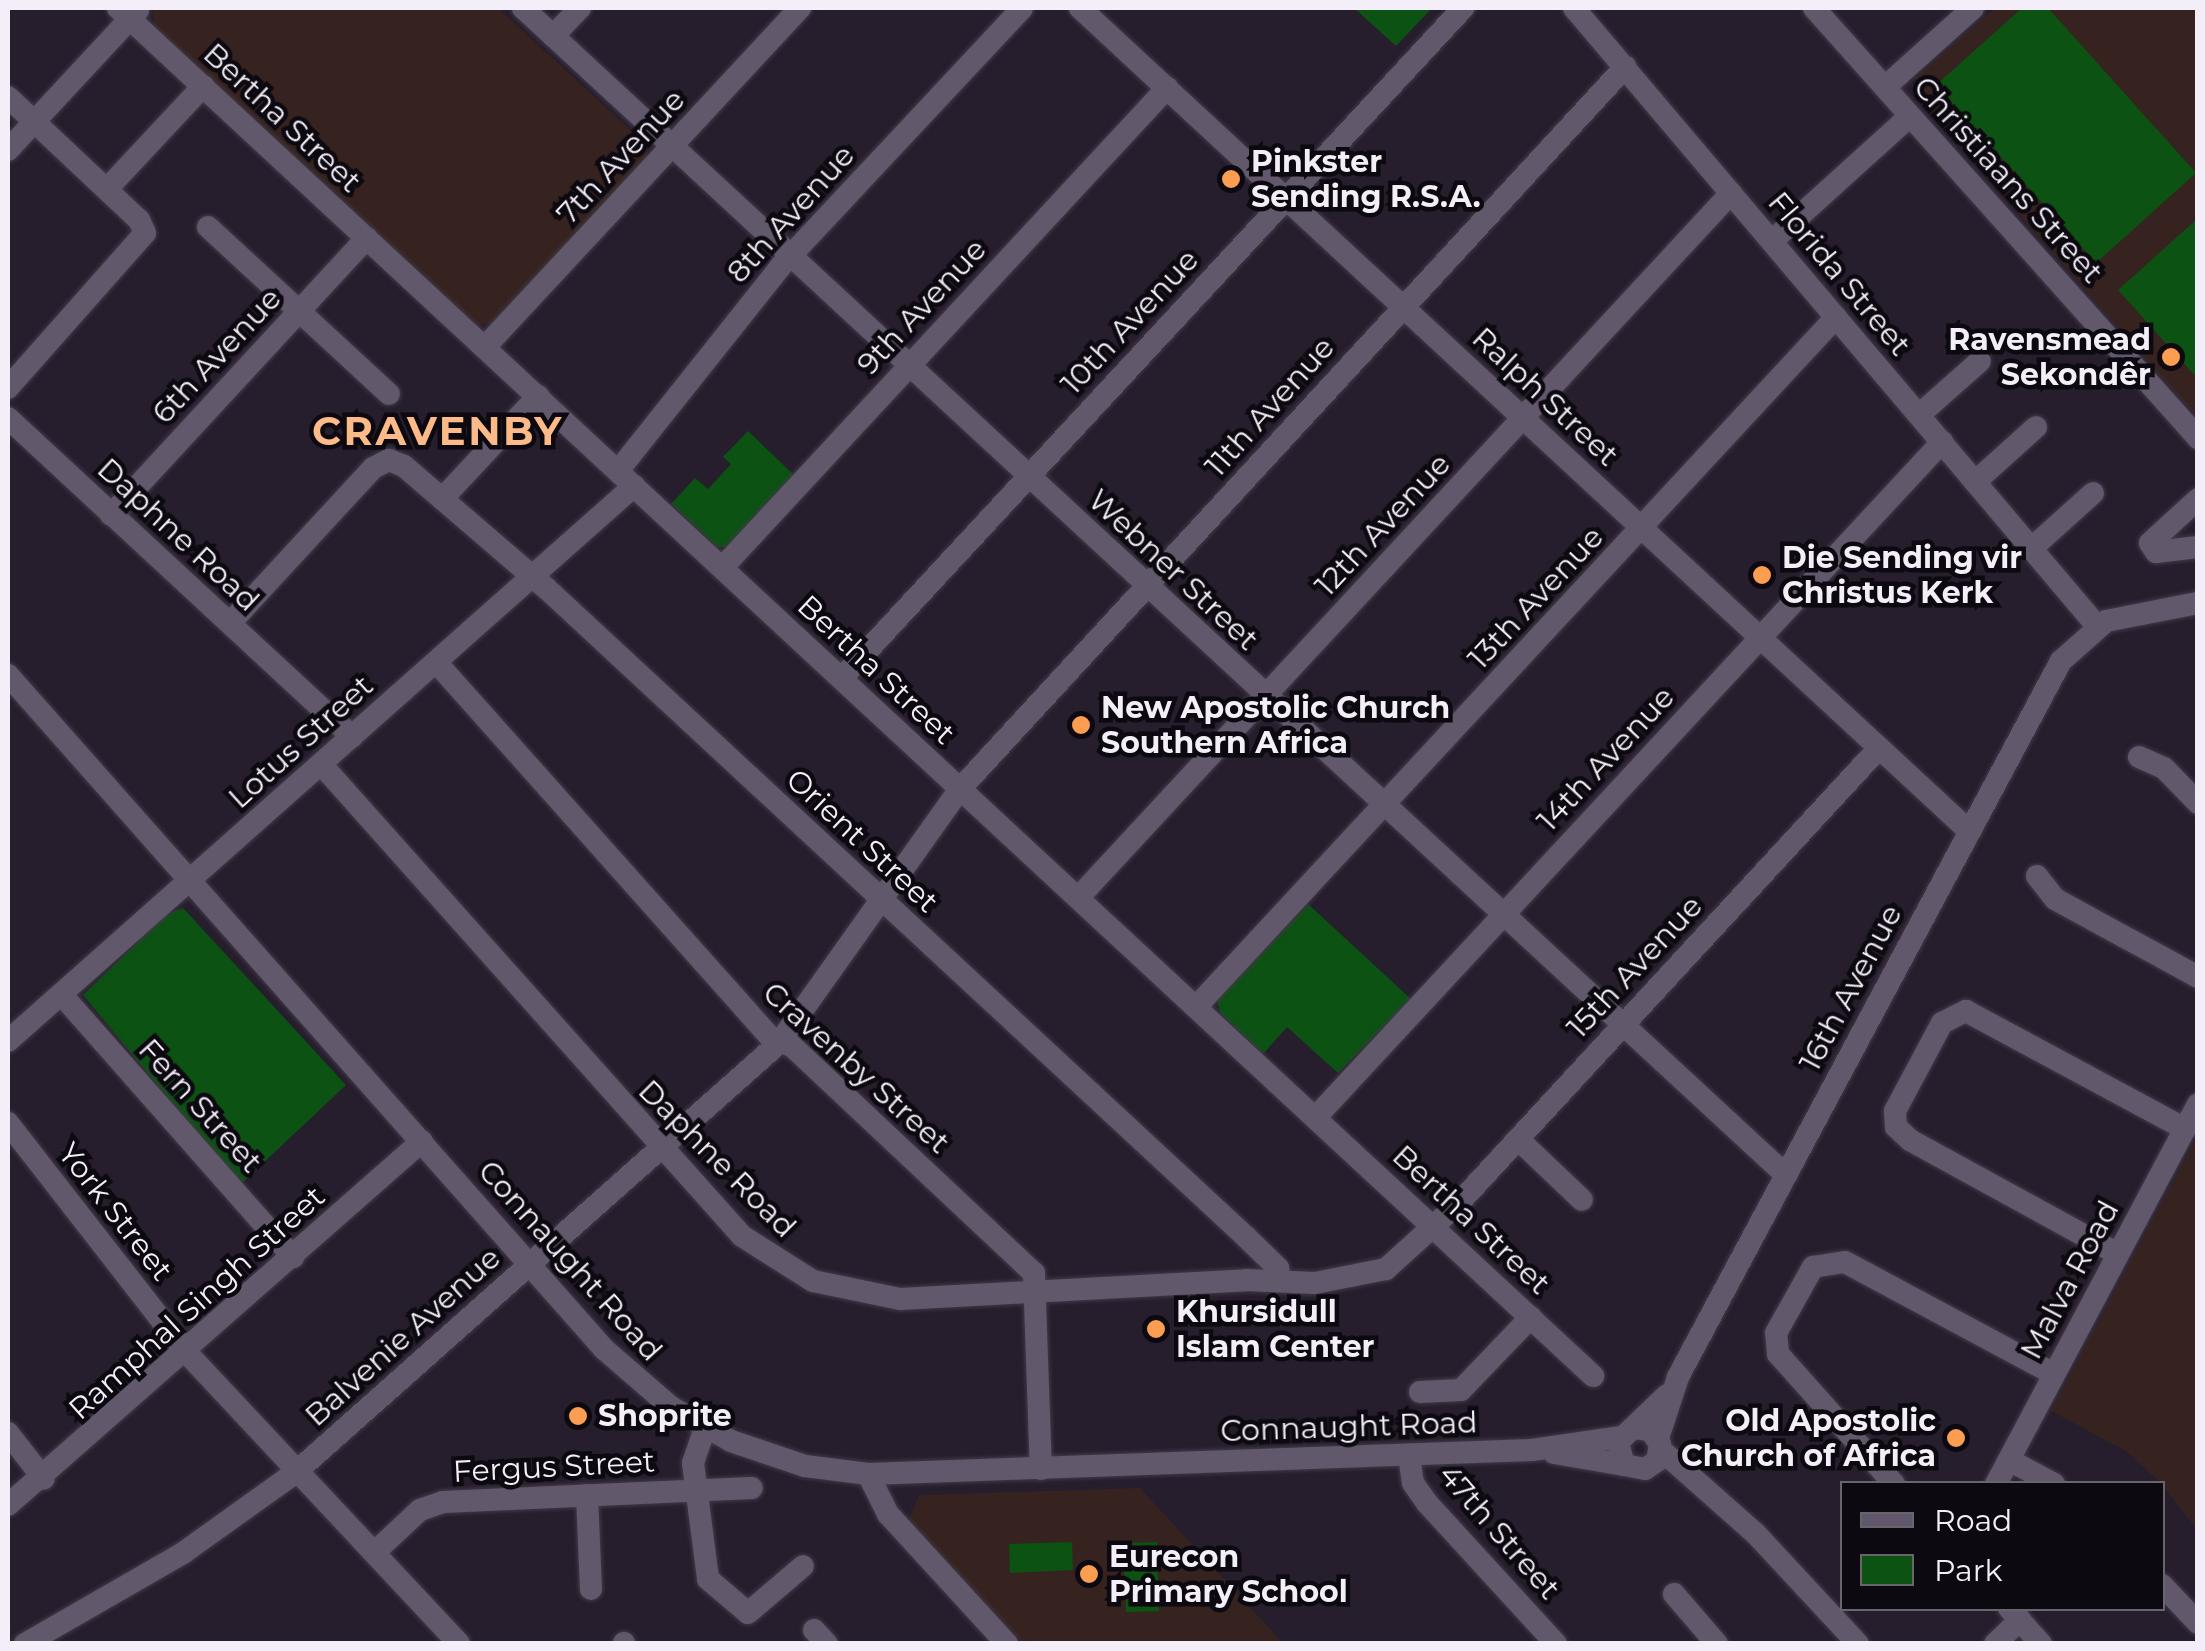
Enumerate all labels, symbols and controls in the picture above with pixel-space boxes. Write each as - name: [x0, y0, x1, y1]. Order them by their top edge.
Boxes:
- street label: Bertha Street: [196, 36, 368, 200]
- street label: Christiaans Street: [1906, 69, 2110, 291]
- street label: 7th Avenue: [550, 82, 692, 232]
- street label: 8th Avenue: [720, 138, 862, 290]
- place label: Pinkster Sending R.S.A.: [1251, 144, 1481, 214]
- marker: Pinkster Sending R.S.A.: [1220, 168, 1242, 190]
- street label: Florida Street: [1760, 185, 1918, 363]
- street label: 9th Avenue: [850, 232, 994, 382]
- street label: 10th Avenue: [1054, 242, 1206, 402]
- street label: 6th Avenue: [145, 281, 289, 431]
- street label: Ralph Street: [1465, 320, 1625, 474]
- place label: Ravensmead Sekondêr: [1948, 322, 2151, 392]
- street label: 11th Avenue: [1198, 330, 1342, 484]
- marker: Ravensmead Sekondêr: [2160, 346, 2182, 368]
- district label: CRAVENBY: [312, 407, 564, 455]
- street label: 12th Avenue: [1308, 446, 1458, 604]
- street label: Daphne Road: [90, 451, 266, 619]
- street label: Webner Street: [1081, 482, 1265, 658]
- street label: 13th Avenue: [1461, 519, 1611, 677]
- place label: Die Sending vir Christus Kerk: [1782, 540, 2022, 610]
- marker: Die Sending vir Christus Kerk: [1751, 564, 1773, 586]
- street label: Bertha Street: [790, 588, 962, 752]
- street label: Lotus Street: [221, 668, 381, 816]
- street label: 14th Avenue: [1530, 679, 1682, 839]
- place label: New Apostolic Church Southern Africa: [1101, 690, 1450, 760]
- marker: New Apostolic Church Southern Africa: [1070, 714, 1092, 736]
- street label: Orient Street: [779, 762, 945, 920]
- street label: 15th Avenue: [1560, 888, 1710, 1046]
- street label: 16th Avenue: [1792, 899, 1910, 1077]
- street label: Cravenby Street: [755, 975, 957, 1161]
- street label: Fern Street: [131, 1032, 269, 1180]
- street label: Daphne Road: [631, 1073, 803, 1245]
- street label: York Street: [50, 1136, 180, 1288]
- street label: Bertha Street: [1385, 1138, 1557, 1302]
- street label: Connaught Road: [471, 1153, 669, 1369]
- street label: Ramphal Singh Street: [62, 1179, 332, 1427]
- street label: Malva Road: [2013, 1195, 2127, 1365]
- street label: Balvenie Avenue: [298, 1240, 508, 1434]
- place label: Khursidull Islam Center: [1176, 1294, 1374, 1364]
- marker: Khursidull Islam Center: [1145, 1318, 1167, 1340]
- place label: Shoprite: [598, 1398, 732, 1434]
- place label: Old Apostolic Church of Africa: [1681, 1403, 1936, 1474]
- marker: Shoprite: [567, 1405, 589, 1427]
- street label: Connaught Road: [1220, 1405, 1478, 1449]
- marker: Old Apostolic Church of Africa: [1945, 1427, 1967, 1449]
- street label: Fergus Street: [452, 1444, 656, 1490]
- street label: 47th Street: [1431, 1457, 1567, 1607]
- legend: [1840, 1481, 2165, 1611]
- text: Road: [1934, 1502, 2012, 1539]
- place label: Eurecon Primary School: [1109, 1539, 1348, 1610]
- text: Park: [1934, 1552, 2003, 1589]
- marker: Eurecon Primary School: [1078, 1563, 1100, 1585]

